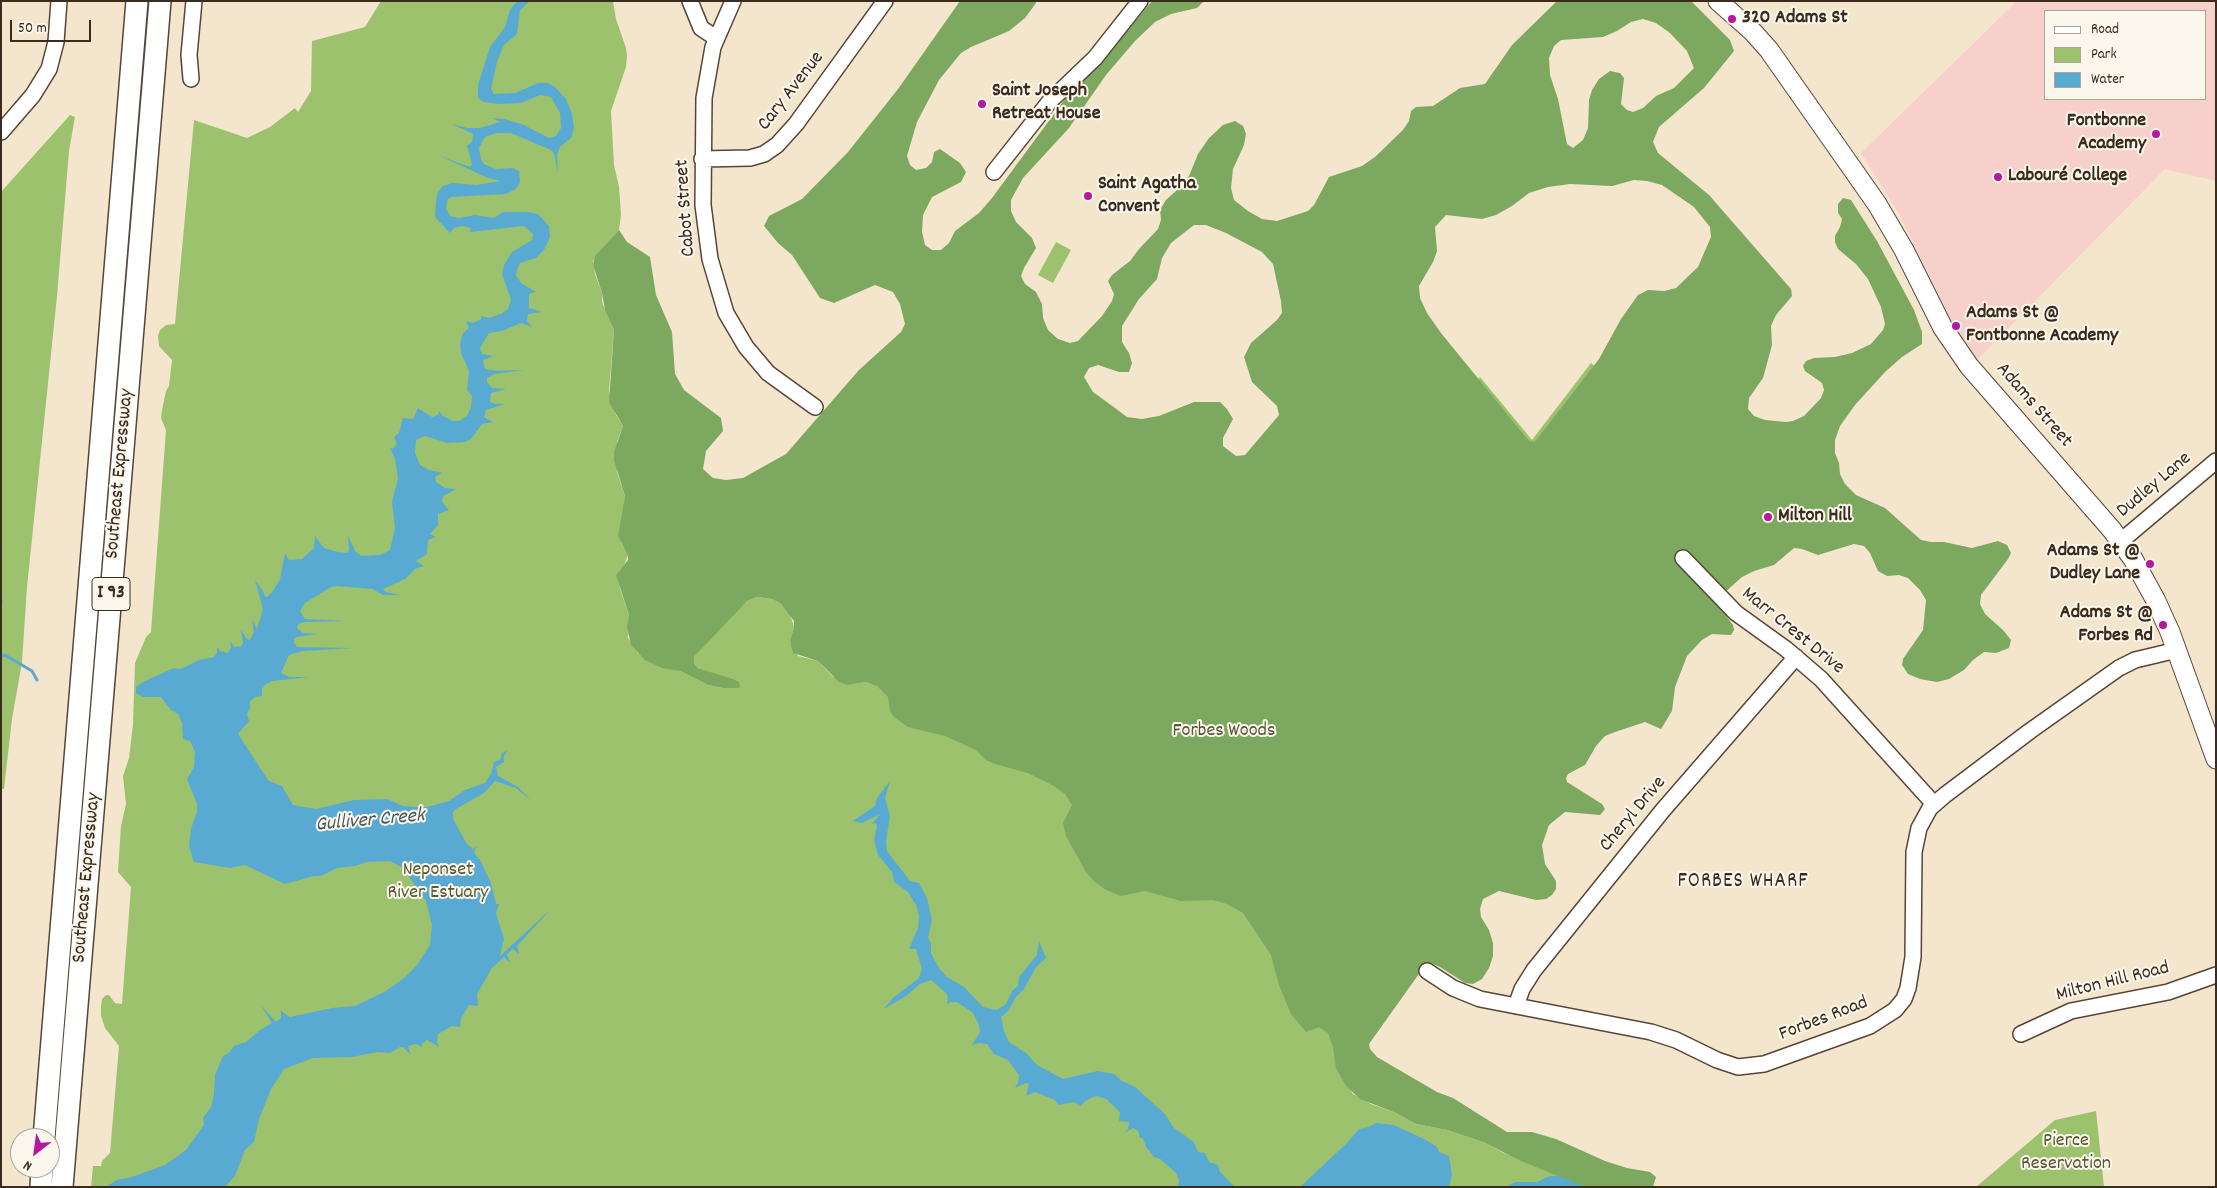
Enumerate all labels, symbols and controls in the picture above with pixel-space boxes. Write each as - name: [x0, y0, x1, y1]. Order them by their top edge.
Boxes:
- place label: 320 Adams St: [1742, 7, 1848, 31]
- scale bar: [12, 10, 94, 42]
- legend: [2044, 10, 2207, 100]
- marker: 320 Adams St: [1726, 13, 1738, 25]
- text: 50 m: [18, 18, 47, 40]
- text: Road: [2091, 19, 2119, 41]
- text: Park: [2091, 44, 2117, 66]
- street label: Cary Avenue: [754, 48, 830, 136]
- text: Water: [2091, 69, 2124, 91]
- place label: Saint Joseph Retreat House: [992, 80, 1100, 127]
- marker: Saint Joseph Retreat House: [976, 98, 988, 110]
- place label: Fontbonne Academy: [2067, 110, 2146, 157]
- marker: Fontbonne Academy: [2150, 128, 2162, 140]
- street label: Cabot Street: [672, 159, 702, 257]
- place label: Labouré College: [2008, 165, 2127, 189]
- marker: Labouré College: [1992, 171, 2004, 183]
- place label: Saint Agatha Convent: [1098, 173, 1196, 220]
- marker: Saint Agatha Convent: [1082, 190, 1094, 202]
- place label: Adams St @ Fontbonne Academy: [1966, 302, 2118, 349]
- marker: Adams St @ Fontbonne Academy: [1950, 320, 1962, 332]
- street label: Adams Street: [1989, 358, 2077, 454]
- street label: Southeast Expressway: [102, 388, 140, 560]
- street label: Dudley Lane: [2113, 448, 2197, 524]
- place label: Milton Hill: [1778, 505, 1852, 529]
- marker: Milton Hill: [1762, 511, 1774, 523]
- place label: Adams St @ Dudley Lane: [2047, 540, 2140, 587]
- marker: Adams St @ Dudley Lane: [2144, 558, 2156, 570]
- road number: I 93: [92, 578, 130, 610]
- street label: Marr Crest Drive: [1736, 583, 1848, 681]
- place label: Adams St @ Forbes Rd: [2060, 602, 2153, 649]
- marker: Adams St @ Forbes Rd: [2157, 619, 2169, 631]
- park label: Forbes Woods: [1173, 720, 1275, 744]
- street label: Cheryl Drive: [1595, 772, 1673, 858]
- street label: Southeast Expressway: [69, 792, 107, 964]
- water label: Gulliver Creek: [314, 805, 426, 839]
- park label: Neponset River Estuary: [388, 859, 488, 906]
- district label: FORBES WHARF: [1676, 870, 1810, 896]
- street label: Milton Hill Road: [2054, 957, 2172, 1009]
- street label: Forbes Road: [1776, 992, 1872, 1048]
- north arrow: [10, 1128, 60, 1178]
- park label: Pierce Reservation: [2021, 1130, 2111, 1177]
- text: N: [20, 1155, 36, 1176]

